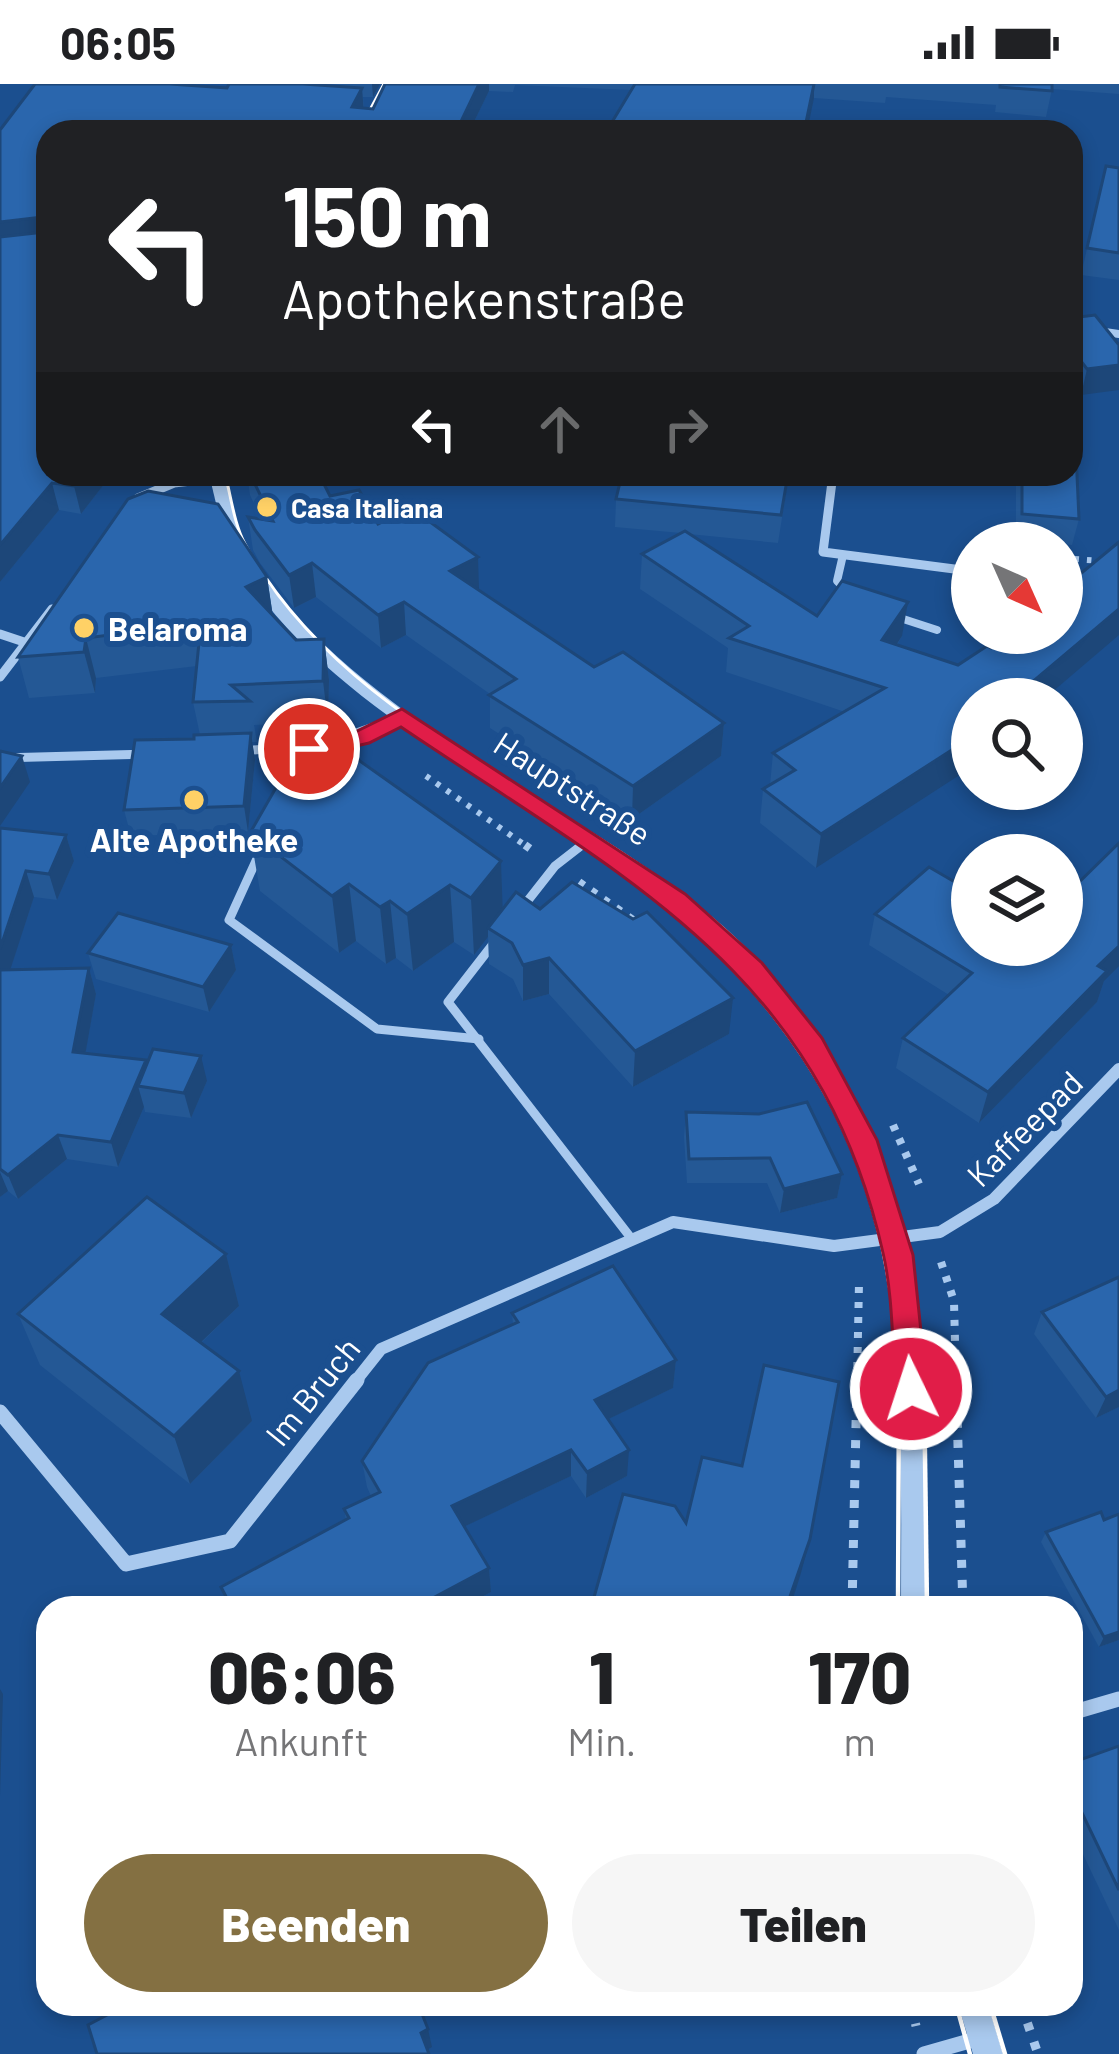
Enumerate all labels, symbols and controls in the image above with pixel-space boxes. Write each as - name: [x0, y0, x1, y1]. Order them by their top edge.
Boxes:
- text: 06:05: [60, 15, 176, 69]
- text: 150 m: [282, 163, 492, 264]
- icon: left: [84, 168, 240, 324]
- text: Apothekenstraße: [282, 265, 686, 330]
- icon: left: [401, 396, 467, 462]
- icon: ahead: [527, 396, 593, 462]
- icon: right: [653, 396, 719, 462]
- place label: Casa Italiana: [291, 491, 443, 523]
- marker: Casa Italiana: [254, 494, 280, 520]
- north arrow: [951, 522, 1083, 654]
- map controls: [951, 522, 1083, 966]
- place label: Belaroma: [108, 608, 248, 648]
- marker: Belaroma: [71, 615, 97, 641]
- button: search: [951, 678, 1083, 810]
- pin: [258, 698, 360, 800]
- icon: arrive: [276, 716, 342, 782]
- street label: Hauptstraße: [487, 722, 659, 854]
- marker: Alte Apotheke: [181, 787, 207, 813]
- place label: Alte Apotheke: [90, 819, 298, 859]
- button: layers: [951, 834, 1083, 966]
- street label: Kaffeepad: [958, 1062, 1090, 1194]
- position arrow: [848, 1326, 974, 1452]
- street label: Im Bruch: [256, 1329, 368, 1453]
- text: 06:06: [208, 1632, 395, 1718]
- text: 1: [589, 1632, 615, 1718]
- text: 170: [808, 1632, 911, 1718]
- text: Ankunft: [235, 1717, 369, 1764]
- text: Min.: [567, 1717, 636, 1764]
- text: m: [843, 1717, 876, 1764]
- button: Beenden: [84, 1854, 548, 1992]
- button: Teilen: [572, 1854, 1035, 1992]

